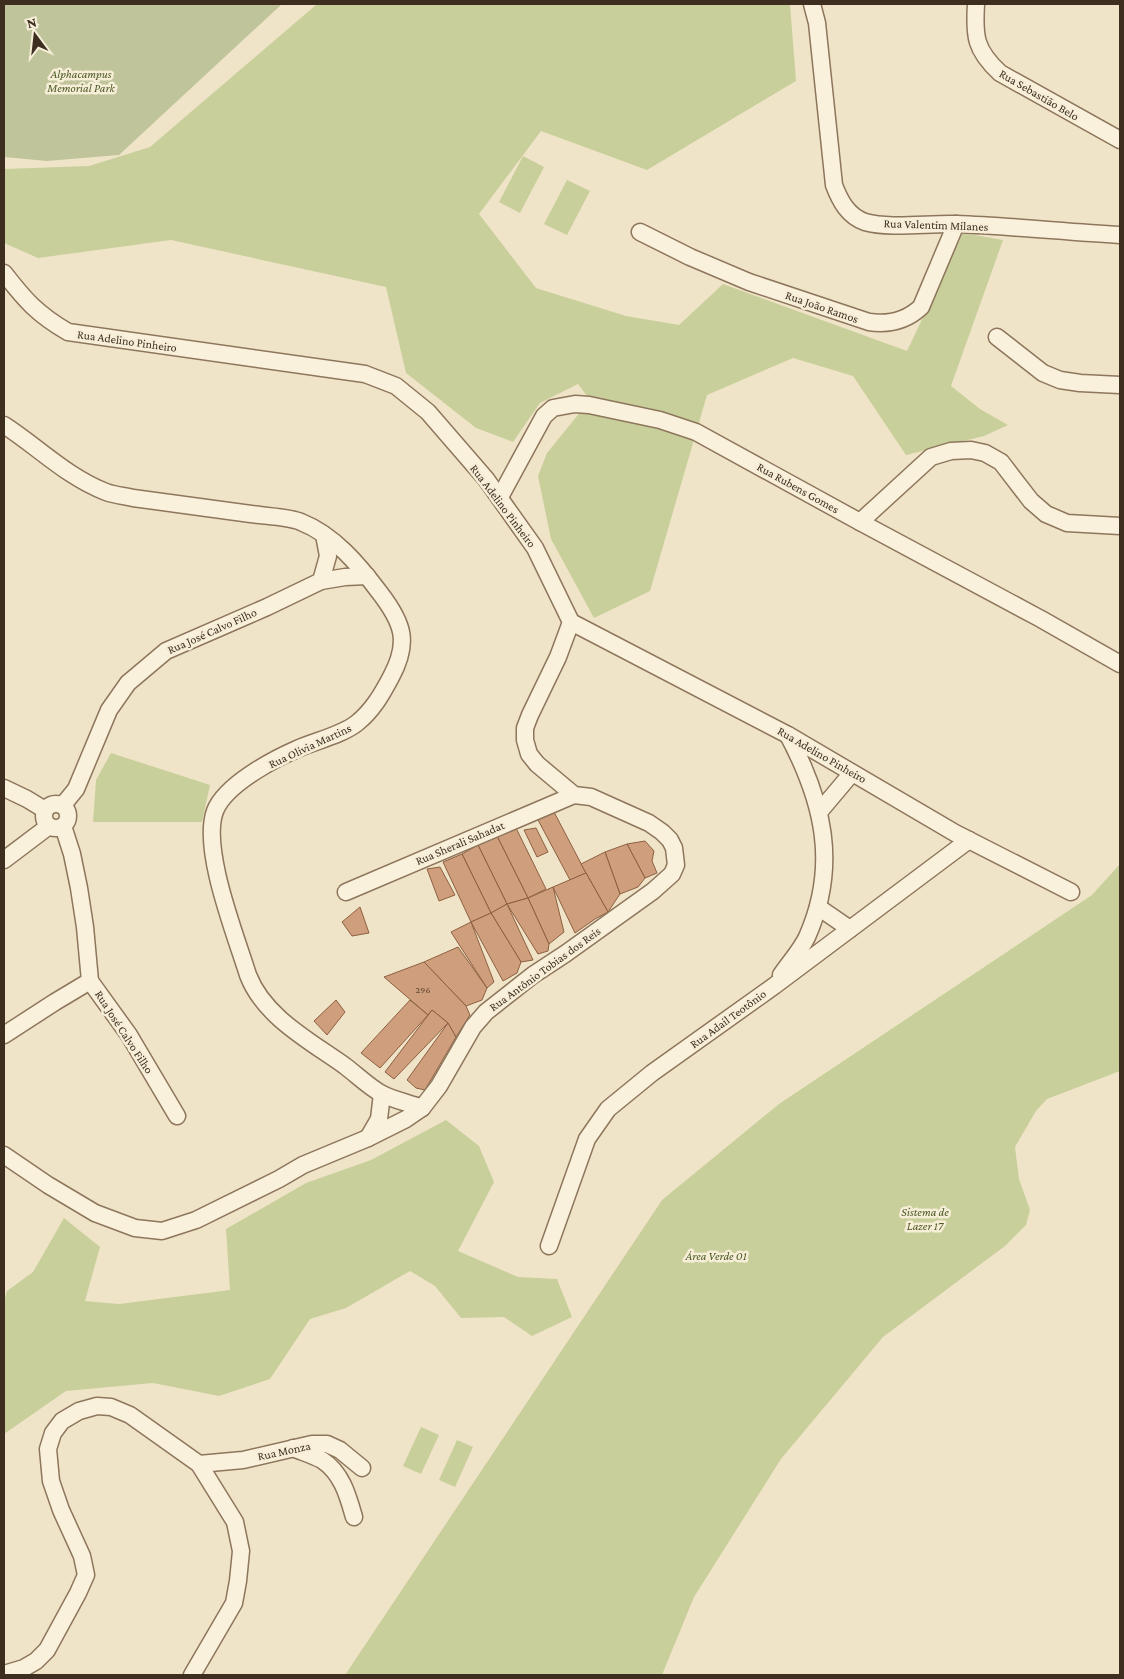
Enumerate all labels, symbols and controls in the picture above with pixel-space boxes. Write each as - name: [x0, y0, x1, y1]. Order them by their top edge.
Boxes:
- north arrow: [10, 10, 60, 60]
- text: N: [25, 13, 39, 31]
- park label: Alphacampus Memorial Park: [46, 67, 115, 95]
- street label: Rua Sebastião Belo: [997, 67, 1081, 124]
- street label: Rua Valentim Milanes: [883, 216, 989, 234]
- street label: Rua João Ramos: [784, 288, 861, 326]
- street label: Rua Adelino Pinheiro: [76, 327, 178, 355]
- street label: Rua Rubens Gomes: [755, 460, 842, 516]
- street label: Rua Adelino Pinheiro: [467, 462, 539, 550]
- street label: Rua José Calvo Filho: [165, 605, 259, 657]
- street label: Rua Olivia Martins: [266, 721, 354, 771]
- street label: Rua Adelino Pinheiro: [775, 724, 869, 786]
- street label: Rua Sherali Sahadat: [413, 818, 507, 868]
- street label: Rua Antônio Tobias dos Reis: [487, 924, 604, 1014]
- house number: 296: [416, 984, 430, 995]
- street label: Rua Adail Teotônio: [687, 987, 769, 1051]
- street label: Rua José Calvo Filho: [92, 988, 156, 1076]
- park label: Sistema de Lazer 17: [901, 1205, 949, 1233]
- park label: Área Verde 01: [684, 1249, 747, 1263]
- street label: Rua Monza: [256, 1438, 312, 1463]

